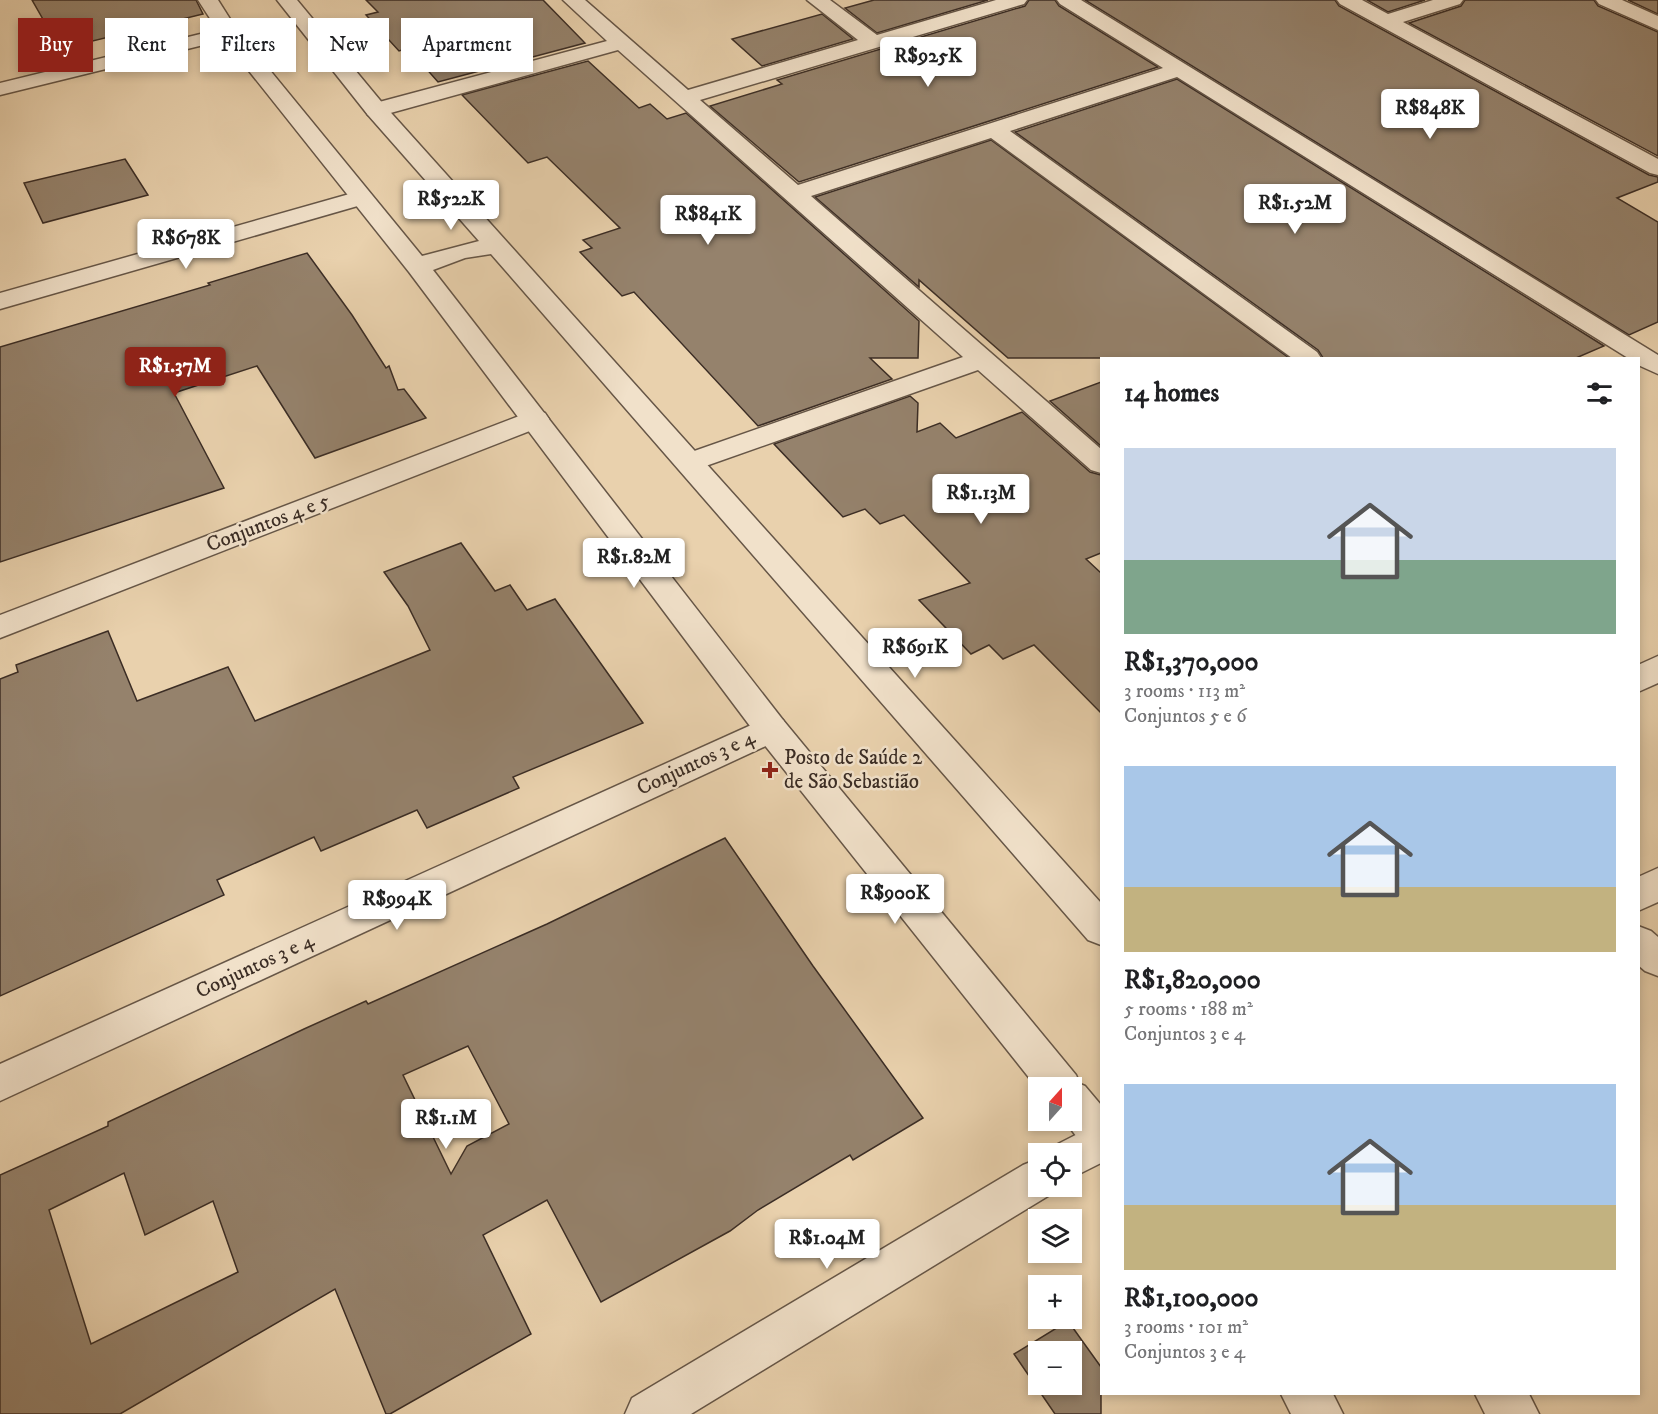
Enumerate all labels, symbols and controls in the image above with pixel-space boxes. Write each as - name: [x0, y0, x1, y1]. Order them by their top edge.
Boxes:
- chip: Buy: [18, 18, 93, 72]
- chip: Rent: [105, 18, 188, 72]
- chip: Filters: [200, 18, 296, 72]
- chip: New: [308, 18, 389, 72]
- chip: Apartment: [401, 18, 533, 72]
- pin: R$925K: [879, 37, 977, 88]
- text: R$925K: [894, 44, 962, 69]
- pin: R$848K: [1381, 89, 1479, 140]
- text: R$848K: [1395, 96, 1465, 121]
- pin: R$522K: [402, 180, 500, 231]
- pin: R$1.52M: [1240, 184, 1350, 235]
- text: R$522K: [417, 187, 485, 212]
- text: R$1.52M: [1258, 191, 1332, 216]
- pin: R$841K: [659, 195, 757, 246]
- text: R$841K: [674, 202, 742, 227]
- pin: R$678K: [137, 219, 235, 270]
- text: R$678K: [151, 226, 221, 251]
- pin: R$1.37M: [120, 347, 230, 398]
- text: R$1.37M: [139, 354, 211, 379]
- text: 14 homes: [1124, 377, 1219, 410]
- icon: filters: [1583, 377, 1616, 410]
- pin: R$1.13M: [926, 474, 1036, 525]
- text: R$1.13M: [946, 481, 1016, 506]
- icon: home: [1316, 487, 1424, 595]
- street label: Conjuntos 4 e 5: [203, 488, 333, 558]
- pin: R$1.82M: [579, 538, 689, 589]
- text: R$1.82M: [597, 545, 671, 570]
- pin: R$691K: [866, 628, 964, 679]
- text: R$691K: [882, 635, 948, 660]
- text: R$1,370,000: [1124, 646, 1258, 679]
- text: 3 rooms · 113 m²: [1124, 679, 1245, 704]
- text: Conjuntos 5 e 6: [1124, 704, 1247, 729]
- street label: Conjuntos 3 e 4: [633, 724, 760, 802]
- place label: Posto de Saúde 2 de São Sebastião: [784, 745, 923, 795]
- marker: Posto de Saúde 2 de São Sebastião: [761, 761, 779, 779]
- icon: home: [1316, 805, 1424, 913]
- pin: R$900K: [846, 874, 944, 925]
- pin: R$994K: [348, 880, 446, 931]
- text: R$900K: [860, 881, 930, 906]
- text: R$994K: [362, 887, 432, 912]
- street label: Conjuntos 3 e 4: [192, 927, 319, 1005]
- text: R$1,820,000: [1124, 964, 1261, 997]
- text: 5 rooms · 188 m²: [1124, 997, 1253, 1022]
- text: Conjuntos 3 e 4: [1124, 1022, 1245, 1047]
- north arrow: [1028, 1077, 1082, 1131]
- map controls: [1028, 1077, 1082, 1395]
- pin: R$1.1M: [397, 1099, 495, 1150]
- text: R$1.1M: [415, 1106, 477, 1131]
- icon: home: [1316, 1123, 1424, 1231]
- button: locate: [1028, 1143, 1082, 1197]
- button: layers: [1028, 1209, 1082, 1263]
- pin: R$1.04M: [772, 1219, 882, 1270]
- text: R$1.04M: [789, 1226, 865, 1251]
- button: +: [1028, 1275, 1082, 1329]
- text: R$1,100,000: [1124, 1282, 1258, 1315]
- text: 3 rooms · 101 m²: [1124, 1315, 1248, 1340]
- text: Conjuntos 3 e 4: [1124, 1340, 1245, 1365]
- button: −: [1028, 1341, 1082, 1395]

